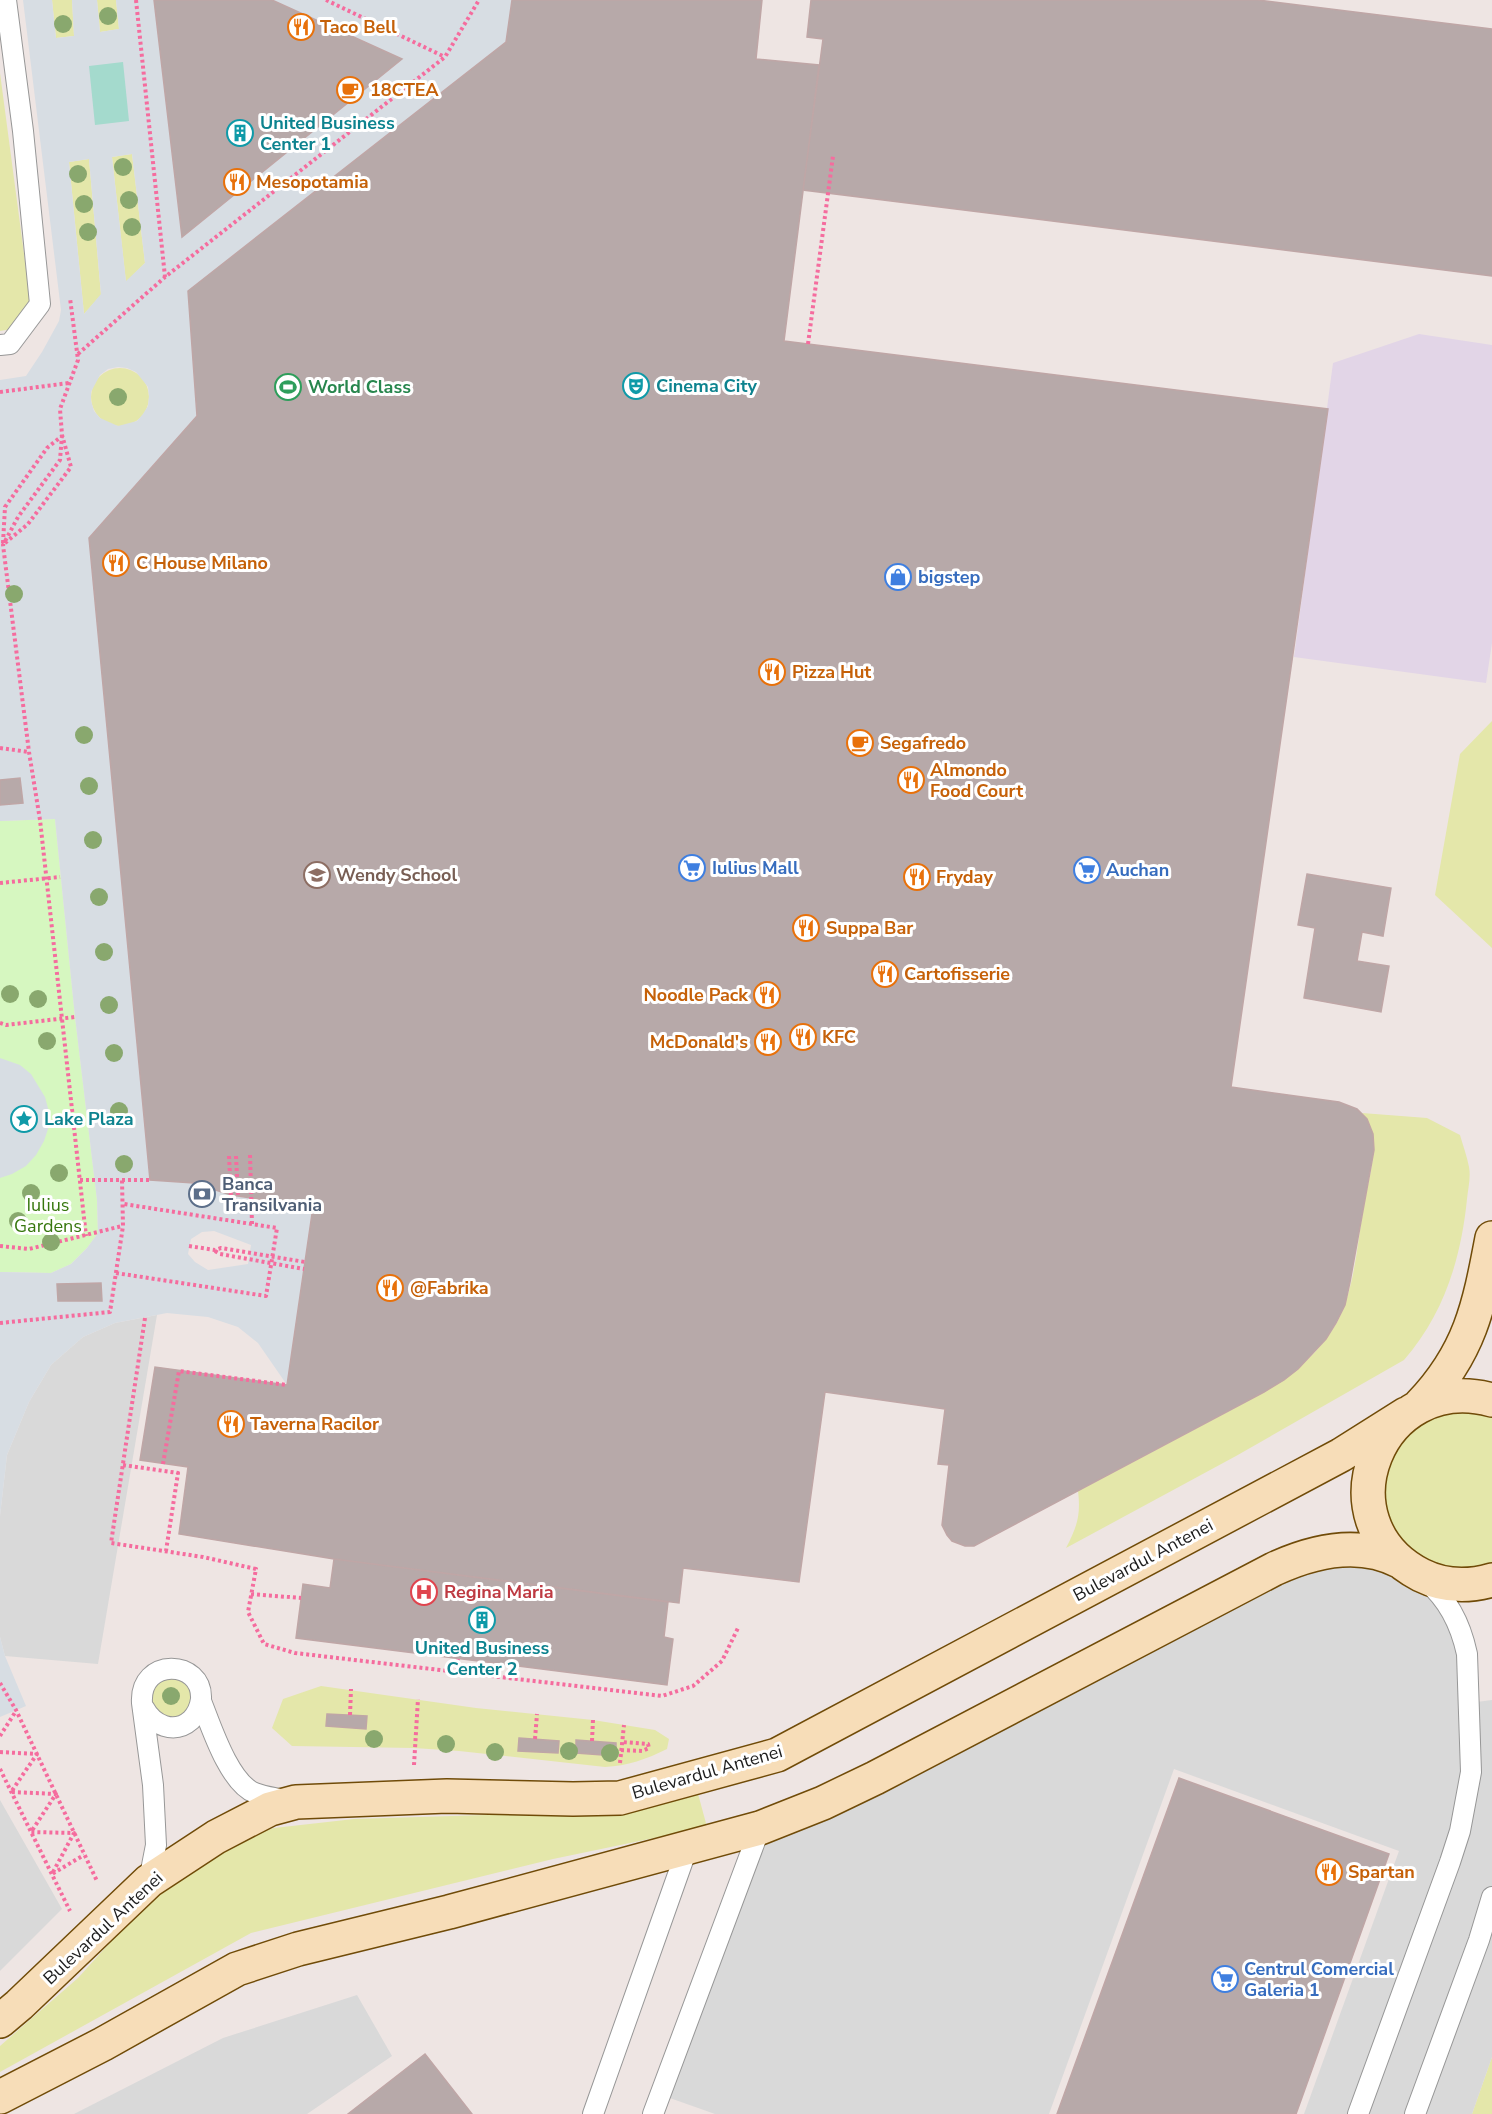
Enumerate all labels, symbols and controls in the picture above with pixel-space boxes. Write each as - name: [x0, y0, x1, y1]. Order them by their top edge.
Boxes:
- restaurant icon: Taco Bell: [286, 12, 316, 42]
- place label: Taco Bell: [320, 15, 397, 39]
- cafe icon: 18CTEA: [335, 75, 365, 105]
- place label: 18CTEA: [370, 78, 439, 102]
- place label: United Business Center 1: [260, 111, 395, 156]
- building icon: United Business Center 1: [225, 118, 255, 148]
- restaurant icon: Mesopotamia: [222, 167, 252, 197]
- place label: Mesopotamia: [256, 170, 369, 194]
- theatre icon: Cinema City: [621, 371, 651, 401]
- sports icon: World Class: [273, 372, 303, 402]
- place label: Cinema City: [656, 374, 757, 398]
- place label: World Class: [308, 375, 411, 399]
- restaurant icon: C House Milano: [101, 548, 131, 578]
- place label: C House Milano: [136, 551, 268, 575]
- shop icon: bigstep: [883, 562, 913, 592]
- place label: bigstep: [918, 565, 981, 589]
- restaurant icon: Pizza Hut: [757, 657, 787, 687]
- place label: Pizza Hut: [792, 660, 871, 684]
- cafe icon: Segafredo: [845, 728, 875, 758]
- place label: Segafredo: [880, 731, 966, 755]
- place label: Almondo Food Court: [930, 758, 1023, 803]
- restaurant icon: Almondo Food Court: [896, 765, 926, 795]
- supermarket icon: Iulius Mall: [677, 853, 707, 883]
- supermarket icon: Auchan: [1072, 855, 1102, 885]
- place label: Iulius Mall: [712, 856, 799, 880]
- place label: Auchan: [1106, 858, 1169, 882]
- school or university icon: Wendy School: [302, 860, 332, 890]
- restaurant icon: Fryday: [902, 862, 932, 892]
- place label: Wendy School: [336, 863, 457, 887]
- place label: Fryday: [936, 865, 993, 889]
- restaurant icon: Suppa Bar: [791, 913, 821, 943]
- place label: Suppa Bar: [826, 916, 913, 940]
- restaurant icon: Cartofisserie: [870, 959, 900, 989]
- place label: Cartofisserie: [904, 962, 1010, 986]
- restaurant icon: Noodle Pack: [752, 980, 782, 1010]
- place label: Noodle Pack: [643, 983, 748, 1007]
- restaurant icon: KFC: [788, 1022, 818, 1052]
- place label: KFC: [822, 1025, 856, 1049]
- restaurant icon: McDonald's: [753, 1027, 783, 1057]
- place label: McDonald's: [650, 1030, 748, 1054]
- place icon: Lake Plaza: [9, 1104, 39, 1134]
- place label: Lake Plaza: [44, 1107, 134, 1131]
- place label: Banca Transilvania: [222, 1172, 322, 1217]
- bank icon: Banca Transilvania: [187, 1179, 217, 1209]
- park label: Iulius Gardens: [14, 1193, 82, 1238]
- restaurant icon: @Fabrika: [375, 1273, 405, 1303]
- place label: @Fabrika: [410, 1276, 489, 1300]
- restaurant icon: Taverna Racilor: [216, 1409, 246, 1439]
- place label: Taverna Racilor: [250, 1412, 379, 1436]
- street label: Bulevardul Antenei: [1069, 1513, 1217, 1607]
- hospital icon: Regina Maria: [409, 1577, 439, 1607]
- place label: Regina Maria: [444, 1580, 554, 1604]
- building icon: United Business Center 2: [467, 1605, 497, 1635]
- place label: United Business Center 2: [415, 1636, 550, 1681]
- street label: Bulevardul Antenei: [629, 1739, 785, 1805]
- restaurant icon: Spartan: [1314, 1857, 1344, 1887]
- place label: Spartan: [1348, 1860, 1415, 1884]
- street label: Bulevardul Antenei: [38, 1866, 168, 1990]
- place label: Centrul Comercial Galeria 1: [1244, 1957, 1394, 2002]
- supermarket icon: Centrul Comercial Galeria 1: [1210, 1964, 1240, 1994]

